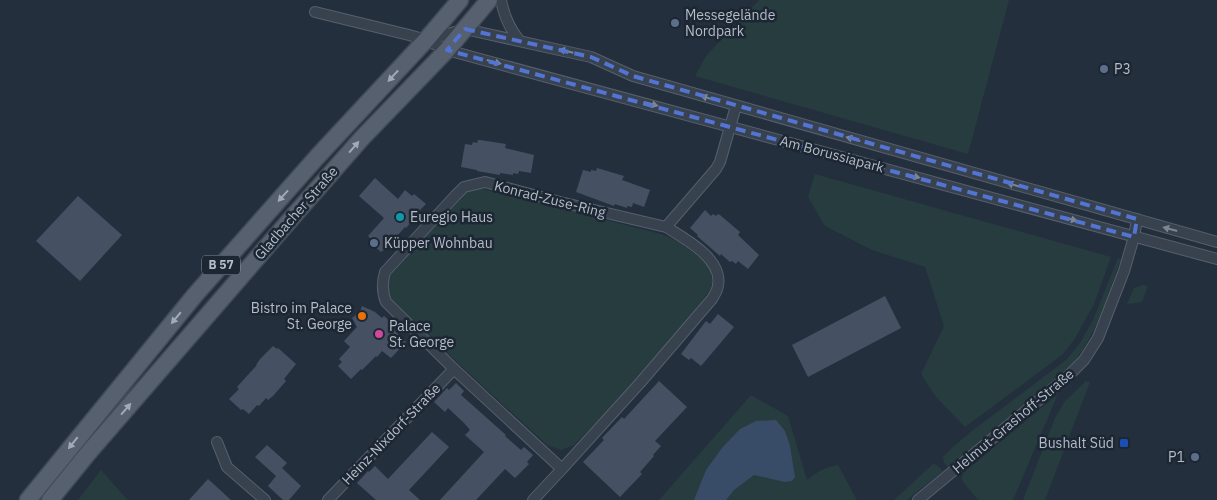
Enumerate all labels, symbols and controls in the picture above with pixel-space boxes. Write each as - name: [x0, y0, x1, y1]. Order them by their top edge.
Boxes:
- place label: Messegelände Nordpark: [685, 6, 776, 40]
- marker: Messegelände Nordpark: [669, 17, 681, 29]
- one-way arrow: [559, 47, 574, 55]
- one-way arrow: [487, 59, 502, 67]
- place label: P3: [1114, 60, 1131, 78]
- marker: P3: [1098, 63, 1110, 75]
- one-way arrow: [387, 69, 399, 81]
- one-way arrow: [701, 94, 716, 102]
- one-way arrow: [644, 101, 659, 109]
- street label: Am Borussiapark: [778, 131, 887, 177]
- one-way arrow: [846, 135, 861, 143]
- one-way arrow: [348, 142, 360, 154]
- street label: Gladbacher Straße: [250, 162, 342, 263]
- one-way arrow: [906, 172, 921, 180]
- street label: Konrad-Zuse-Ring: [492, 176, 608, 222]
- one-way arrow: [1006, 180, 1021, 188]
- one-way arrow: [277, 189, 289, 201]
- place label: Euregio Haus: [410, 208, 493, 226]
- marker: Euregio Haus: [394, 211, 406, 223]
- one-way arrow: [1062, 216, 1077, 224]
- one-way arrow: [1162, 224, 1177, 232]
- place label: Küpper Wohnbau: [384, 234, 493, 252]
- marker: Küpper Wohnbau: [368, 237, 380, 249]
- road number: B 57: [202, 256, 240, 274]
- place label: Bistro im Palace St. George: [251, 299, 352, 333]
- marker: Bistro im Palace St. George: [356, 310, 368, 322]
- one-way arrow: [170, 311, 181, 324]
- place label: Palace St. George: [389, 317, 455, 351]
- marker: Palace St. George: [373, 328, 385, 340]
- street label: Helmut-Grashoff-Straße: [948, 365, 1078, 477]
- street label: Heinz-Nixdorf-Straße: [338, 379, 444, 489]
- one-way arrow: [121, 403, 132, 416]
- place label: Bushalt Süd: [1038, 434, 1114, 452]
- one-way arrow: [67, 437, 78, 450]
- marker: Bushalt Süd: [1118, 437, 1130, 449]
- place label: P1: [1168, 448, 1185, 466]
- marker: P1: [1189, 451, 1201, 463]

